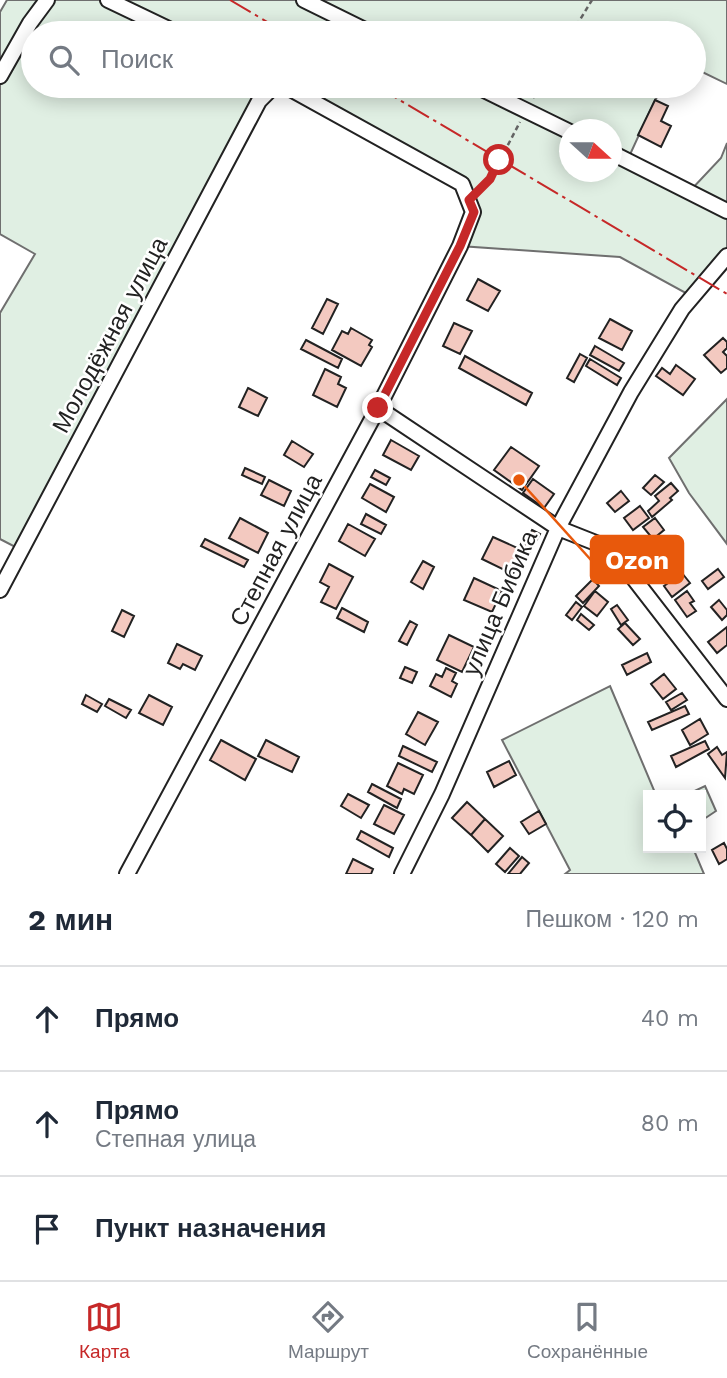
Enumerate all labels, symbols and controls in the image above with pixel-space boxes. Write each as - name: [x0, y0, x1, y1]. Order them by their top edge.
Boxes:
- search box: [21, 21, 706, 98]
- icon: search: [45, 41, 83, 79]
- text: Поиск: [101, 44, 173, 74]
- north arrow: [559, 119, 622, 182]
- route start: [483, 144, 514, 175]
- street label: Молодёжная улица: [47, 232, 174, 438]
- route end: [362, 392, 393, 423]
- street label: Степная улица: [224, 469, 328, 631]
- street label: улица Бибика: [457, 526, 543, 680]
- callout: Ozon: [591, 536, 683, 583]
- text: Ozon: [605, 545, 669, 575]
- map controls: [643, 790, 706, 853]
- button: locate: [643, 790, 706, 853]
- text: 2 мин: [28, 902, 113, 937]
- text: Пешком · 120 m: [525, 906, 699, 933]
- icon: ahead: [28, 1000, 66, 1038]
- text: Прямо: [95, 1003, 179, 1033]
- text: 40 m: [641, 1005, 699, 1032]
- text: Прямо: [95, 1095, 179, 1125]
- icon: ahead: [28, 1105, 66, 1143]
- text: 80 m: [641, 1110, 699, 1137]
- text: Степная улица: [95, 1126, 256, 1153]
- icon: arrive: [28, 1210, 66, 1248]
- text: Пункт назначения: [95, 1213, 326, 1243]
- tab: Карта: [79, 1298, 130, 1363]
- tab: Маршрут: [288, 1298, 369, 1363]
- tab: Сохранённые: [527, 1298, 648, 1363]

